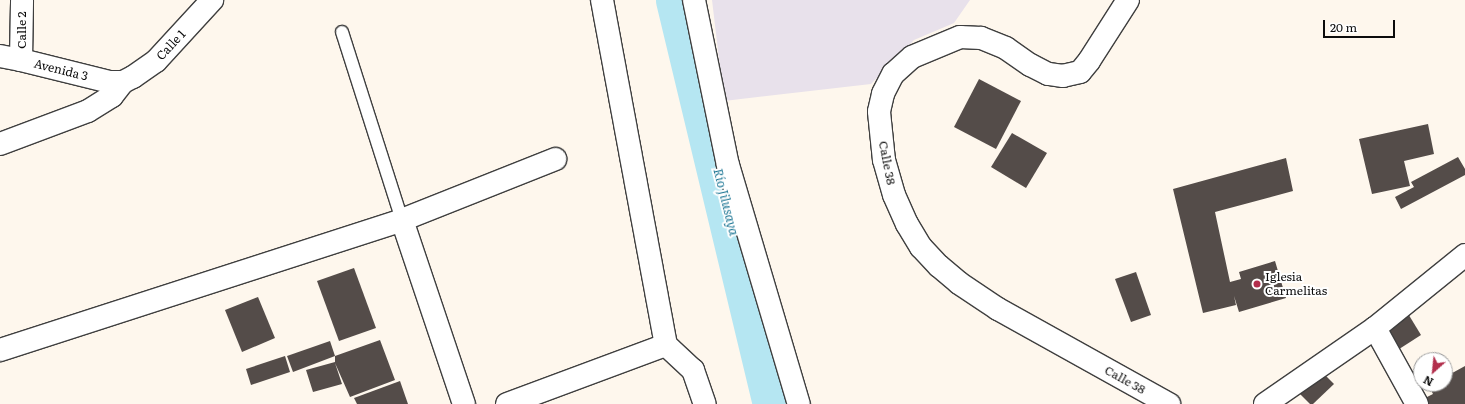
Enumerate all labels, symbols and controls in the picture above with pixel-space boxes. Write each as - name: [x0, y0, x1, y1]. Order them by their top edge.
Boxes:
- street label: Calle 2: [15, 11, 29, 49]
- scale bar: [1325, 12, 1397, 38]
- text: 20 m: [1330, 18, 1357, 36]
- street label: Calle 1: [153, 27, 189, 63]
- street label: Avenida 3: [32, 56, 90, 84]
- street label: Calle 38: [876, 140, 898, 186]
- water label: Río Jilusaya: [710, 167, 742, 237]
- place label: Iglesia Carmelitas: [1265, 270, 1327, 298]
- marker: Iglesia Carmelitas: [1252, 279, 1262, 289]
- north arrow: [1413, 352, 1453, 392]
- street label: Calle 38: [1102, 363, 1148, 397]
- text: N: [1420, 373, 1436, 391]

